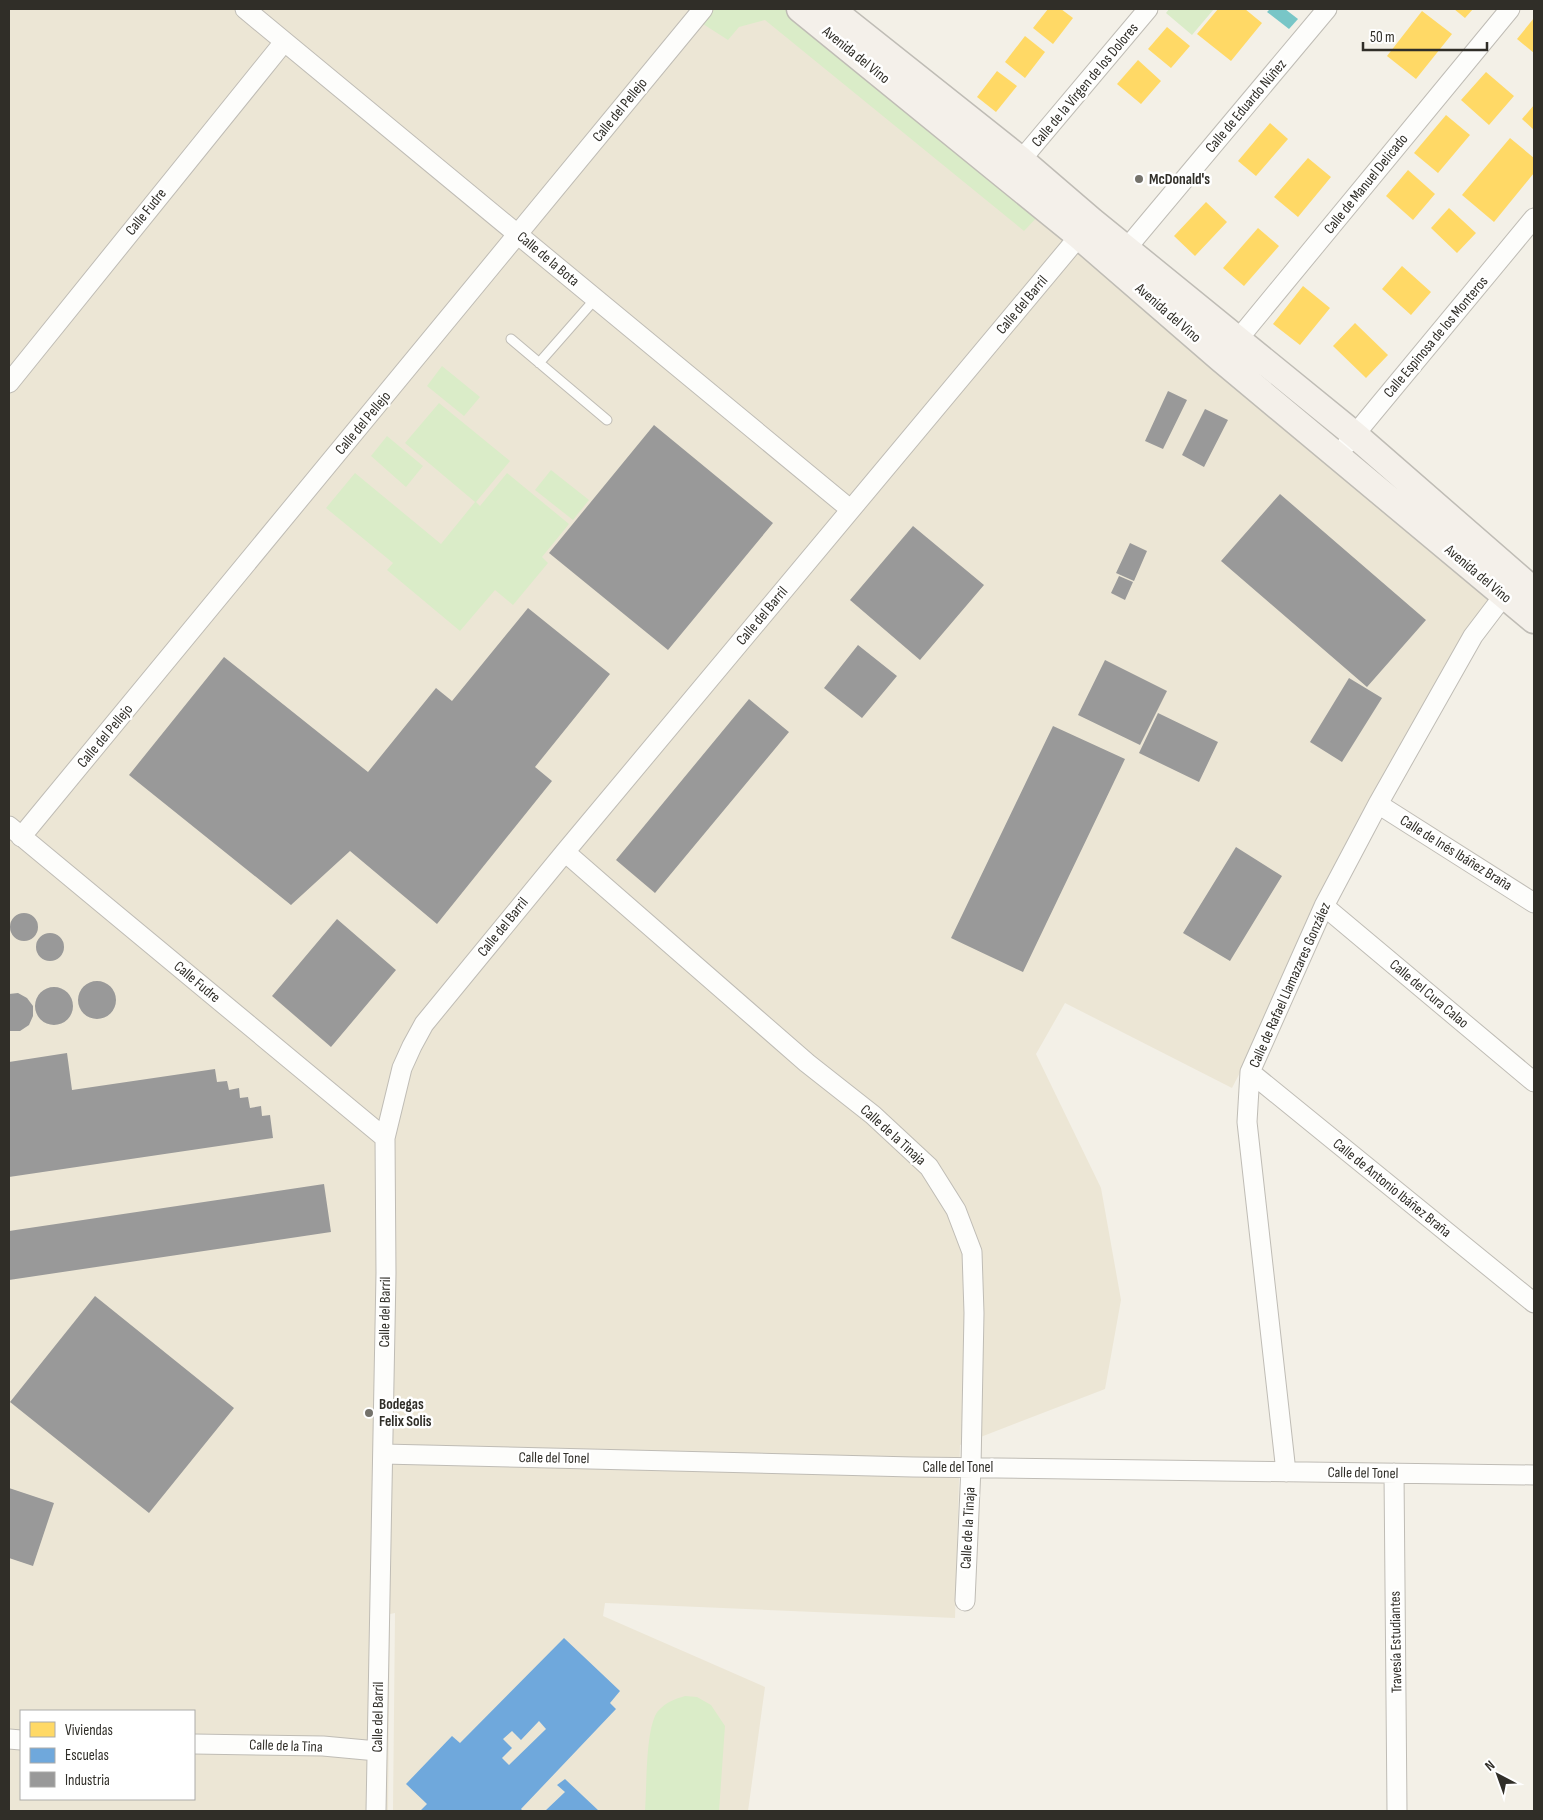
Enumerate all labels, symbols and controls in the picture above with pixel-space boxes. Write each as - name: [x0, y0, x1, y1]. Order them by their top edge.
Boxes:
- street label: Calle de la Virgen de los Dolores: [1028, 19, 1142, 151]
- scale bar: [1363, 20, 1487, 52]
- street label: Avenida del Vino: [818, 21, 894, 88]
- text: 50 m: [1370, 28, 1395, 47]
- street label: Calle de Eduardo Núñez: [1201, 55, 1291, 157]
- street label: Calle del Pellejo: [588, 74, 652, 146]
- street label: Calle de Manuel Delicado: [1320, 130, 1412, 238]
- place label: McDonald's: [1149, 170, 1210, 189]
- marker: McDonald's: [1133, 173, 1145, 185]
- street label: Calle Fudre: [121, 185, 171, 239]
- street label: Calle de la Bota: [513, 227, 583, 291]
- street label: Calle del Barril: [992, 272, 1052, 338]
- street label: Calle Espinosa de los Monteros: [1380, 272, 1492, 402]
- street label: Avenida del Vino: [1130, 279, 1205, 347]
- street label: Calle del Pellejo: [331, 387, 395, 459]
- street label: Avenida del Vino: [1440, 540, 1515, 607]
- street label: Calle del Barril: [732, 583, 792, 649]
- street label: Calle del Pellejo: [73, 700, 137, 772]
- street label: Calle de Inés Ibáñez Braña: [1396, 811, 1516, 895]
- street label: Calle del Barril: [473, 893, 533, 961]
- street label: Calle de Rafael Llamazares González: [1245, 899, 1335, 1071]
- street label: Calle del Cura Calao: [1386, 955, 1472, 1033]
- street label: Calle Fudre: [170, 957, 224, 1007]
- street label: Calle de la Tinaja: [856, 1101, 930, 1170]
- street label: Calle de Antonio Ibáñez Braña: [1329, 1134, 1455, 1242]
- street label: Calle del Barril: [375, 1276, 395, 1348]
- place label: Bodegas Felix Solis: [379, 1395, 432, 1431]
- marker: Bodegas Felix Solis: [363, 1407, 375, 1419]
- street label: Calle del Tonel: [518, 1448, 590, 1468]
- street label: Calle del Tonel: [923, 1458, 993, 1477]
- street label: Calle del Tonel: [1327, 1463, 1399, 1483]
- street label: Calle de la Tinaja: [956, 1486, 980, 1569]
- street label: Travesía Estudiantes: [1386, 1591, 1406, 1693]
- street label: Calle del Barril: [368, 1681, 388, 1753]
- legend: [20, 1710, 195, 1800]
- text: Viviendas: [65, 1721, 113, 1740]
- street label: Calle de la Tina: [249, 1735, 323, 1757]
- text: Escuelas: [65, 1746, 109, 1765]
- north arrow: [1473, 1750, 1523, 1800]
- text: N: [1481, 1757, 1498, 1774]
- text: Industria: [65, 1771, 110, 1790]

